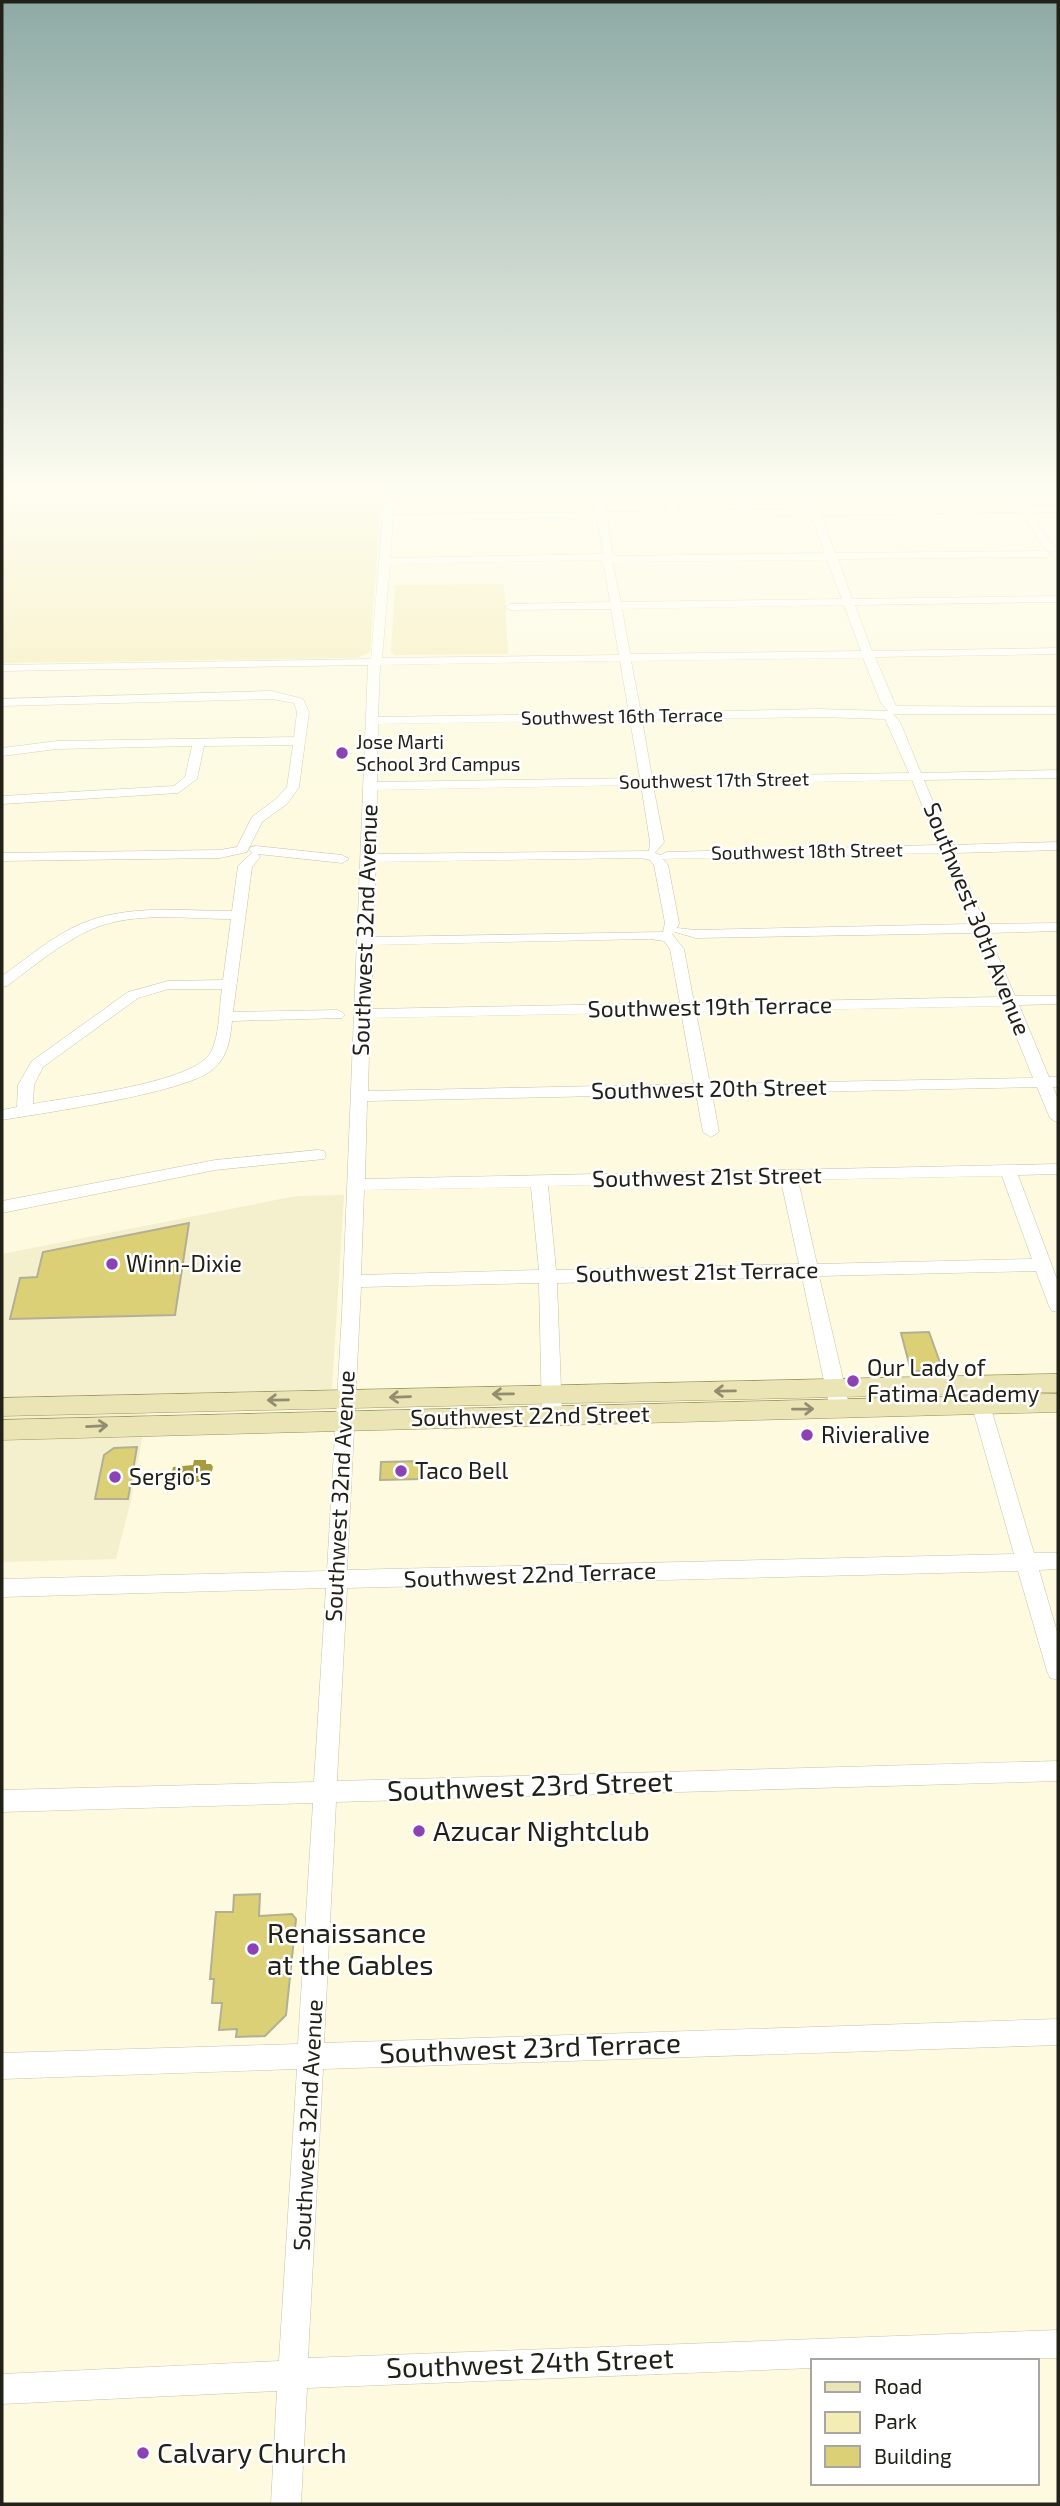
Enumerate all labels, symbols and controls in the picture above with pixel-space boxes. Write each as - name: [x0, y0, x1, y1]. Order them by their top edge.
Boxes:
- street label: Southwest 16th Terrace: [521, 702, 723, 729]
- place label: Jose Marti School 3rd Campus: [356, 730, 521, 775]
- marker: Jose Marti School 3rd Campus: [334, 745, 350, 761]
- street label: Southwest 17th Street: [619, 766, 809, 793]
- street label: Southwest 30th Avenue: [918, 798, 1037, 1039]
- street label: Southwest 32nd Avenue: [346, 804, 382, 1056]
- street label: Southwest 18th Street: [711, 837, 903, 864]
- street label: Southwest 19th Terrace: [587, 990, 833, 1022]
- street label: Southwest 20th Street: [591, 1072, 827, 1104]
- street label: Southwest 21st Street: [592, 1160, 822, 1192]
- place label: Winn-Dixie: [126, 1249, 242, 1277]
- street label: Southwest 21st Terrace: [575, 1255, 819, 1287]
- marker: Winn-Dixie: [104, 1256, 120, 1272]
- place label: Our Lady of Fatima Academy: [867, 1353, 1039, 1407]
- street label: Southwest 32nd Avenue: [318, 1369, 360, 1622]
- marker: Our Lady of Fatima Academy: [845, 1373, 861, 1389]
- one-way arrow: [713, 1384, 736, 1398]
- one-way arrow: [492, 1388, 515, 1401]
- one-way arrow: [389, 1390, 412, 1404]
- one-way arrow: [266, 1393, 289, 1407]
- street label: Southwest 22nd Street: [410, 1399, 650, 1431]
- one-way arrow: [791, 1402, 814, 1416]
- one-way arrow: [85, 1419, 107, 1432]
- place label: Rivieralive: [821, 1420, 930, 1448]
- marker: Rivieralive: [799, 1427, 815, 1443]
- place label: Taco Bell: [415, 1456, 509, 1484]
- place label: Sergio's: [129, 1462, 211, 1490]
- marker: Taco Bell: [393, 1463, 409, 1479]
- marker: Sergio's: [107, 1469, 123, 1485]
- street label: Southwest 22nd Terrace: [403, 1556, 657, 1592]
- street label: Southwest 23rd Street: [386, 1763, 673, 1807]
- place label: Azucar Nightclub: [433, 1813, 650, 1847]
- marker: Azucar Nightclub: [411, 1823, 427, 1839]
- place label: Renaissance at the Gables: [267, 1915, 434, 1981]
- marker: Renaissance at the Gables: [245, 1941, 261, 1957]
- street label: Southwest 32nd Avenue: [286, 1998, 328, 2251]
- street label: Southwest 23rd Terrace: [378, 2025, 682, 2069]
- street label: Southwest 24th Street: [386, 2340, 674, 2384]
- legend: [811, 2359, 1039, 2485]
- text: Road: [874, 2373, 922, 2398]
- text: Park: [874, 2408, 917, 2433]
- place label: Calvary Church: [157, 2435, 347, 2469]
- text: Building: [874, 2443, 952, 2468]
- marker: Calvary Church: [135, 2445, 151, 2461]

